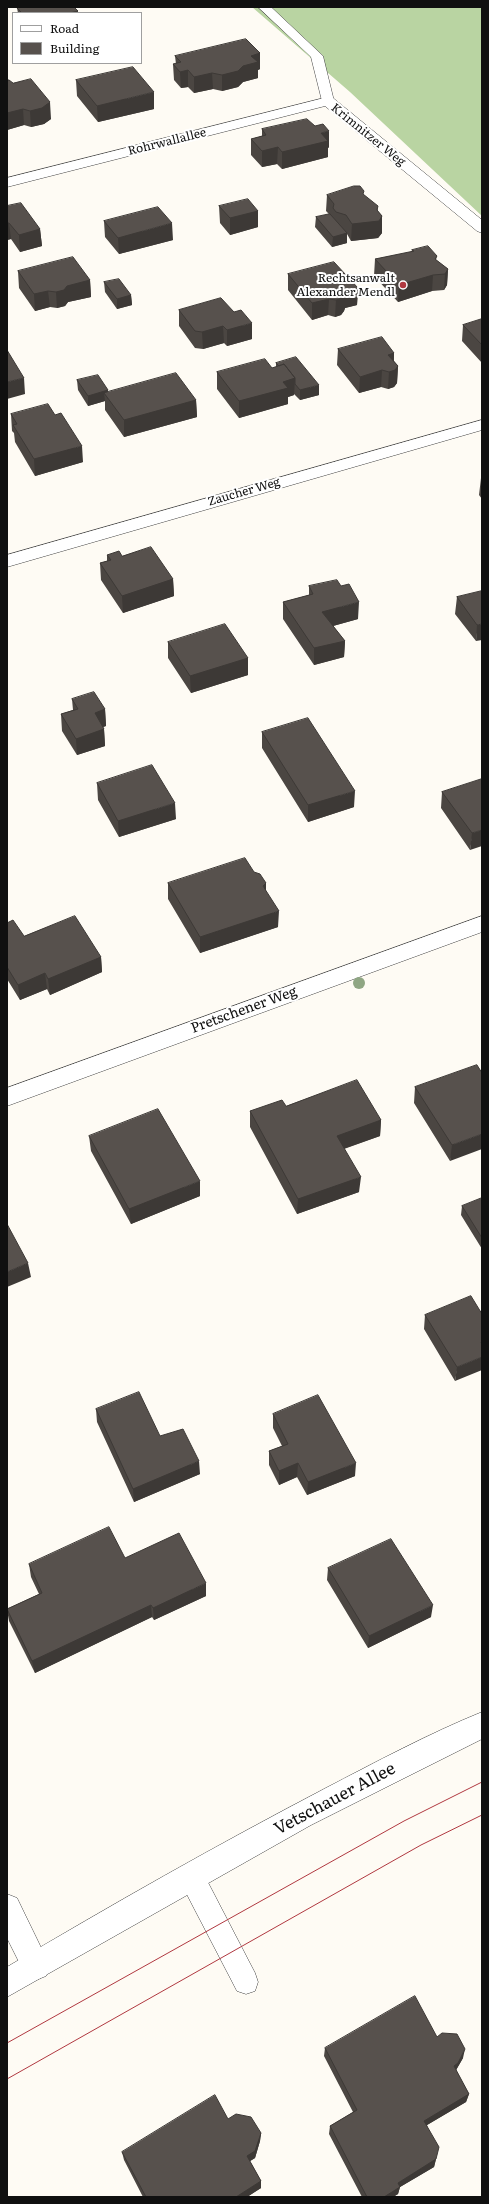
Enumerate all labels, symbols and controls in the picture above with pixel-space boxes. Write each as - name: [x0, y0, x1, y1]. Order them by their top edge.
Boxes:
- legend: [12, 12, 142, 64]
- text: Road: [50, 19, 79, 37]
- text: Building: [50, 39, 99, 57]
- street label: Krimnitzer Weg: [328, 101, 408, 169]
- street label: Rohrwallallee: [126, 125, 208, 159]
- place label: Rechtsanwalt Alexander Mendl: [296, 271, 395, 299]
- marker: Rechtsanwalt Alexander Mendl: [398, 280, 408, 290]
- street label: Zaucher Weg: [206, 475, 282, 509]
- street label: Pretschener Weg: [189, 983, 299, 1037]
- street label: Vetschauer Allee: [271, 1758, 399, 1840]

